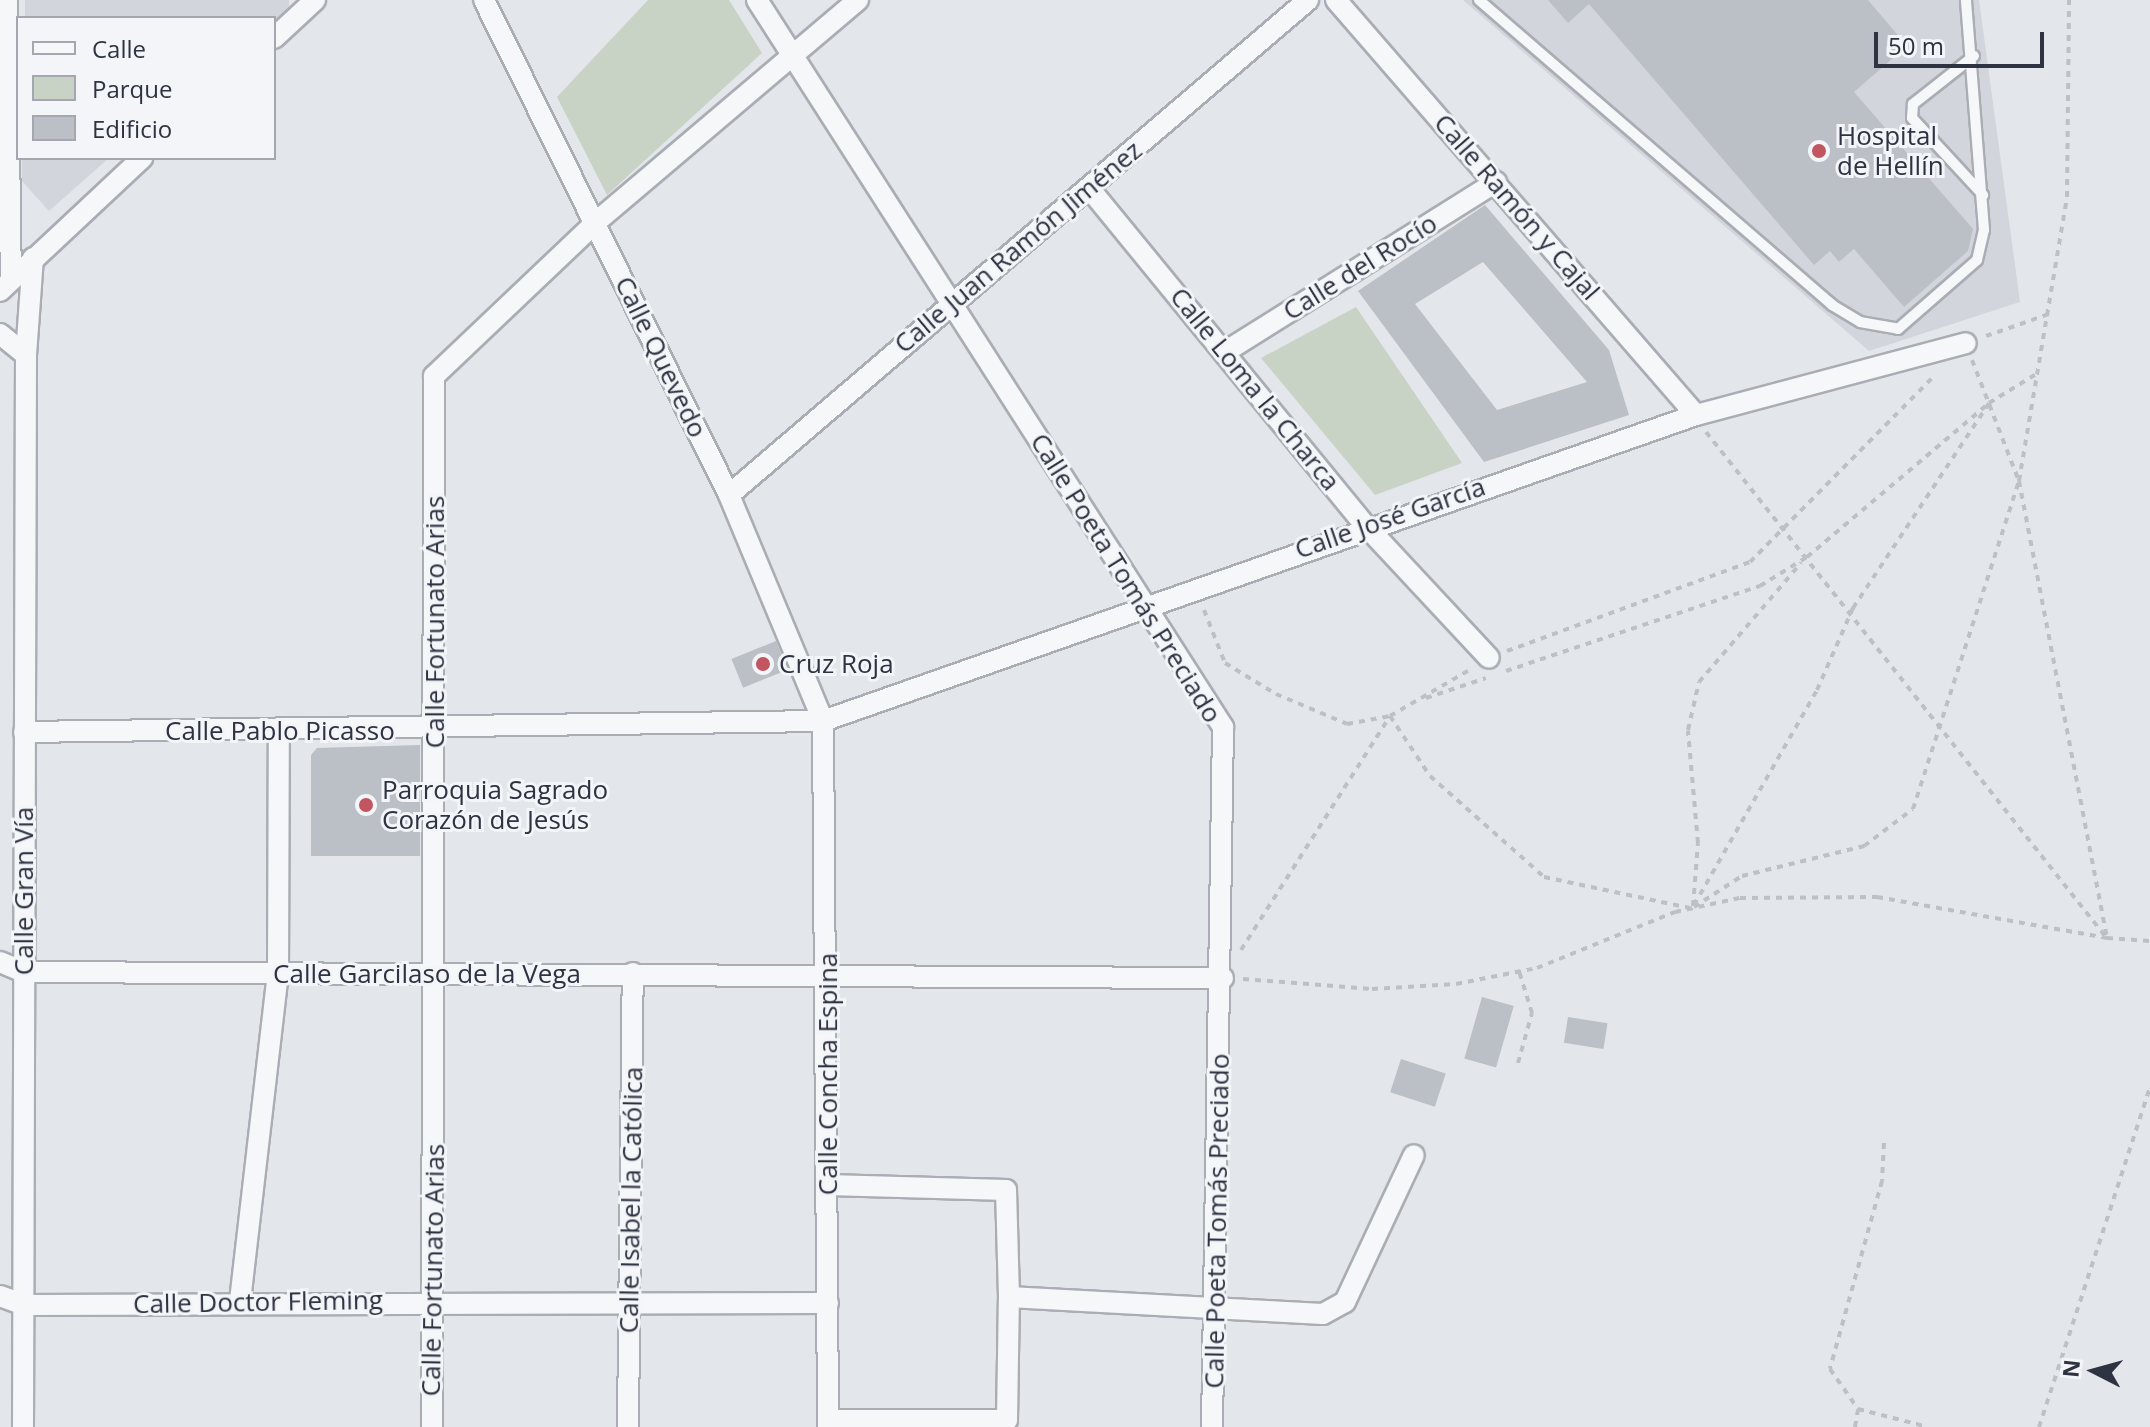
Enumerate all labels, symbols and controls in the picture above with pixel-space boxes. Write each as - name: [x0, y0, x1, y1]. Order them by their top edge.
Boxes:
- legend: [16, 16, 276, 160]
- scale bar: [1878, 16, 2048, 66]
- text: 50 m: [1888, 29, 1944, 62]
- text: Calle: [92, 32, 146, 65]
- text: Parque: [92, 72, 172, 105]
- street label: Calle Ramón y Cajal: [1428, 108, 1606, 306]
- text: Edificio: [92, 112, 172, 145]
- place label: Hospital de Hellín: [1837, 120, 1944, 182]
- street label: Calle Juan Ramón Jiménez: [888, 134, 1148, 360]
- marker: Hospital de Hellín: [1808, 140, 1830, 162]
- street label: Calle del Rocío: [1277, 207, 1443, 327]
- street label: Calle Quevedo: [609, 271, 713, 443]
- street label: Calle Loma la Charca: [1164, 281, 1346, 497]
- street label: Calle Poeta Tomás Preciado: [1024, 428, 1228, 728]
- street label: Calle José García: [1291, 471, 1489, 565]
- street label: Calle Fortunato Arias: [419, 496, 451, 748]
- place label: Cruz Roja: [779, 648, 894, 680]
- marker: Cruz Roja: [754, 655, 772, 673]
- street label: Calle Pablo Picasso: [165, 715, 395, 747]
- place label: Parroquia Sagrado Corazón de Jesús: [382, 774, 608, 836]
- marker: Parroquia Sagrado Corazón de Jesús: [357, 796, 375, 814]
- street label: Calle Gran Vía: [8, 807, 40, 975]
- street label: Calle Concha Espina: [812, 953, 844, 1195]
- street label: Calle Garcilaso de la Vega: [273, 958, 581, 990]
- street label: Calle Poeta Tomás Preciado: [1198, 1053, 1236, 1389]
- street label: Calle Isabel la Católica: [613, 1066, 649, 1334]
- street label: Calle Fortunato Arias: [415, 1143, 451, 1397]
- street label: Calle Doctor Fleming: [133, 1284, 383, 1320]
- north arrow: [2054, 1331, 2134, 1411]
- text: N: [2054, 1358, 2086, 1379]

